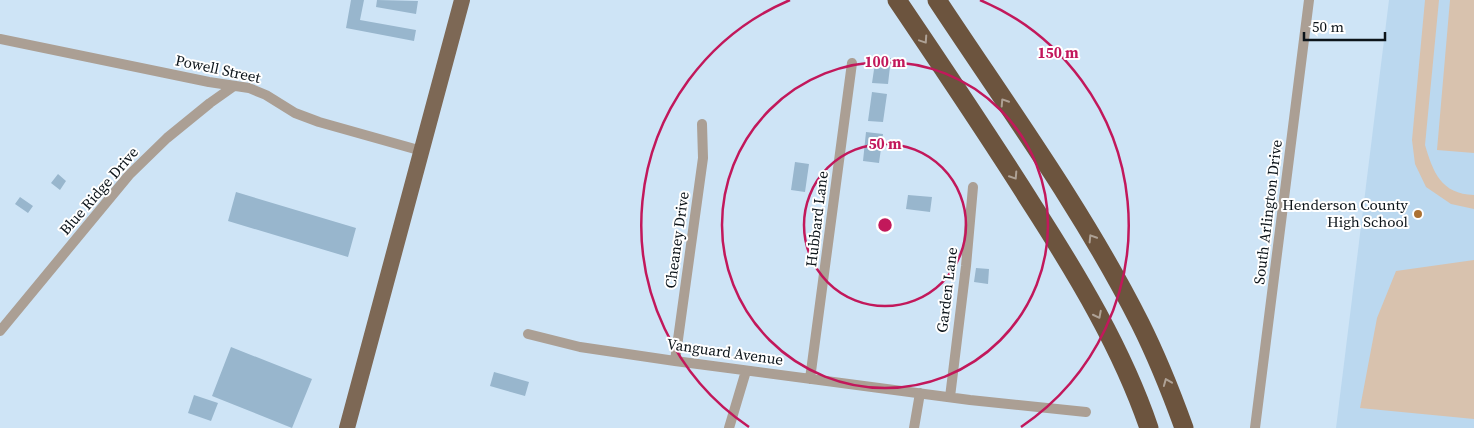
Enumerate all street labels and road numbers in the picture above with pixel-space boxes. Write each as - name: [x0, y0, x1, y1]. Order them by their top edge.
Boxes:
- street label: Powell Street: [174, 49, 263, 88]
- street label: South Arlington Drive: [1248, 138, 1287, 286]
- street label: Blue Ridge Drive: [54, 142, 143, 239]
- street label: Hubbard Lane: [800, 169, 833, 268]
- street label: Cheaney Drive: [659, 190, 694, 290]
- street label: Garden Lane: [931, 246, 962, 334]
- street label: Vanguard Avenue: [666, 333, 785, 370]

